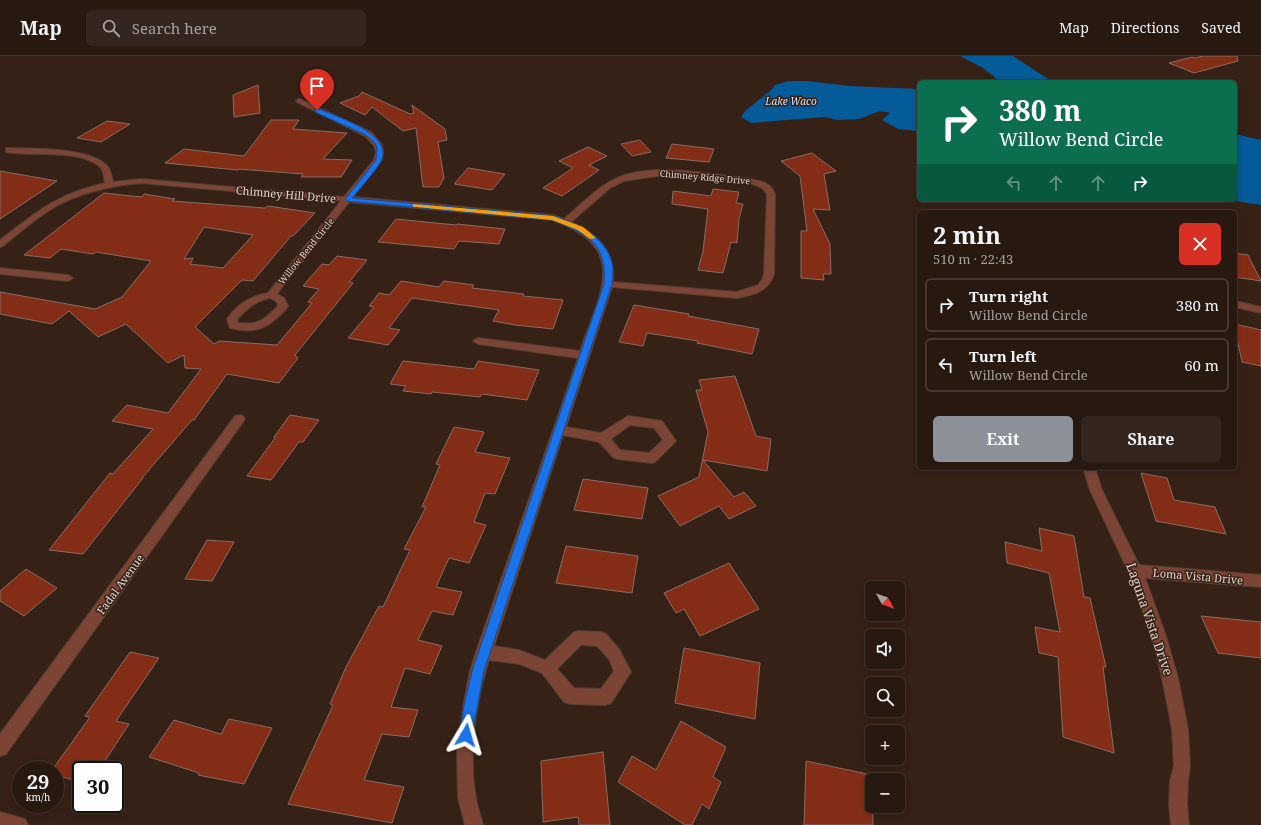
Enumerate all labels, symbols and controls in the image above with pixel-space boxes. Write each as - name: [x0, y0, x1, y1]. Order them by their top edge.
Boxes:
- search box: [86, 10, 366, 46]
- text: Map: [20, 15, 62, 41]
- icon: search: [100, 17, 122, 39]
- text: Search here: [132, 18, 217, 38]
- text: Map: [1059, 18, 1089, 37]
- text: Directions: [1111, 18, 1179, 37]
- text: Saved: [1201, 18, 1241, 37]
- pin: [300, 69, 334, 110]
- icon: arrive: [306, 75, 328, 97]
- text: 380 m: [999, 91, 1081, 129]
- water label: Lake Waco: [764, 94, 817, 108]
- icon: right: [933, 96, 985, 148]
- text: Willow Bend Circle: [999, 127, 1163, 151]
- street label: Chimney Ridge Drive: [659, 167, 751, 187]
- icon: left: [1003, 172, 1025, 194]
- icon: ahead: [1045, 172, 1067, 194]
- icon: ahead: [1087, 172, 1109, 194]
- icon: right: [1129, 172, 1151, 194]
- street label: Chimney Hill Drive: [235, 182, 337, 206]
- street label: Willow Bend Circle: [275, 215, 337, 287]
- text: 2 min: [933, 218, 1001, 251]
- button: close: [1179, 223, 1221, 265]
- text: 510 m · 22:43: [933, 250, 1013, 268]
- text: Turn right: [969, 286, 1048, 306]
- icon: right: [935, 294, 957, 316]
- text: 380 m: [1176, 295, 1219, 315]
- text: Willow Bend Circle: [969, 306, 1088, 324]
- text: Turn left: [969, 346, 1037, 366]
- icon: left: [935, 354, 957, 376]
- text: 60 m: [1184, 355, 1219, 375]
- text: Willow Bend Circle: [969, 366, 1088, 384]
- button: Exit: [933, 416, 1073, 462]
- button: Share: [1081, 416, 1221, 462]
- street label: Fadal Avenue: [93, 551, 147, 617]
- street label: Laguna Vista Drive: [1122, 560, 1178, 678]
- street label: Loma Vista Drive: [1152, 565, 1244, 587]
- north arrow: [865, 581, 905, 621]
- map controls: [865, 581, 905, 813]
- button: sound: [865, 629, 905, 669]
- button: search: [865, 677, 905, 717]
- position arrow: [445, 714, 487, 756]
- button: +: [865, 725, 905, 765]
- speed limit sign: 30: [72, 761, 124, 813]
- text: 29: [27, 768, 49, 795]
- button: −: [865, 773, 905, 813]
- text: km/h: [26, 790, 50, 804]

